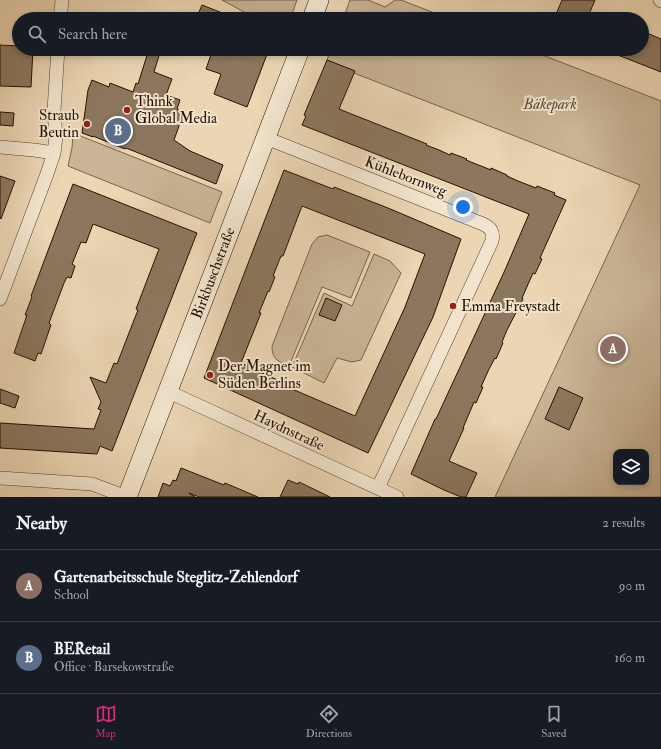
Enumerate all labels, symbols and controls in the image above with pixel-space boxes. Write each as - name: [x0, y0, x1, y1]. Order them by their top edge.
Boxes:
- search box: [12, 12, 649, 56]
- icon: search: [26, 23, 48, 45]
- text: Search here: [58, 25, 127, 44]
- place label: Think Global Media: [135, 92, 218, 128]
- park label: Bäkepark: [522, 95, 577, 114]
- marker: Think Global Media: [122, 105, 132, 115]
- place label: Straub Beutin: [39, 106, 79, 142]
- pin: B: [105, 116, 131, 146]
- marker: Straub Beutin: [82, 119, 92, 129]
- street label: Kühlebornweg: [362, 152, 450, 201]
- your location: [453, 197, 473, 217]
- street label: Birkbuschstraße: [187, 225, 240, 322]
- place label: Emma Freystadt: [461, 297, 560, 316]
- marker: Emma Freystadt: [448, 301, 458, 311]
- pin: A: [600, 334, 626, 364]
- place label: Der Magnet im Süden Berlins: [218, 357, 311, 393]
- marker: Der Magnet im Süden Berlins: [205, 370, 215, 380]
- street label: Haydnstraße: [250, 406, 327, 455]
- map controls: [613, 449, 649, 485]
- button: layers: [613, 449, 649, 485]
- text: Nearby: [16, 513, 67, 534]
- text: 2 results: [602, 515, 645, 531]
- text: Gartenarbeitsschule Steglitz-Zehlendorf: [54, 568, 298, 587]
- text: A: [25, 578, 33, 594]
- text: 90 m: [619, 578, 645, 594]
- text: School: [54, 587, 89, 603]
- text: BERetail: [54, 640, 110, 659]
- text: B: [25, 650, 33, 666]
- text: 160 m: [614, 650, 645, 666]
- text: Office · Barsekowstraße: [54, 659, 174, 675]
- tab: Map: [95, 703, 117, 740]
- tab: Directions: [306, 703, 352, 740]
- tab: Saved: [541, 703, 566, 740]

